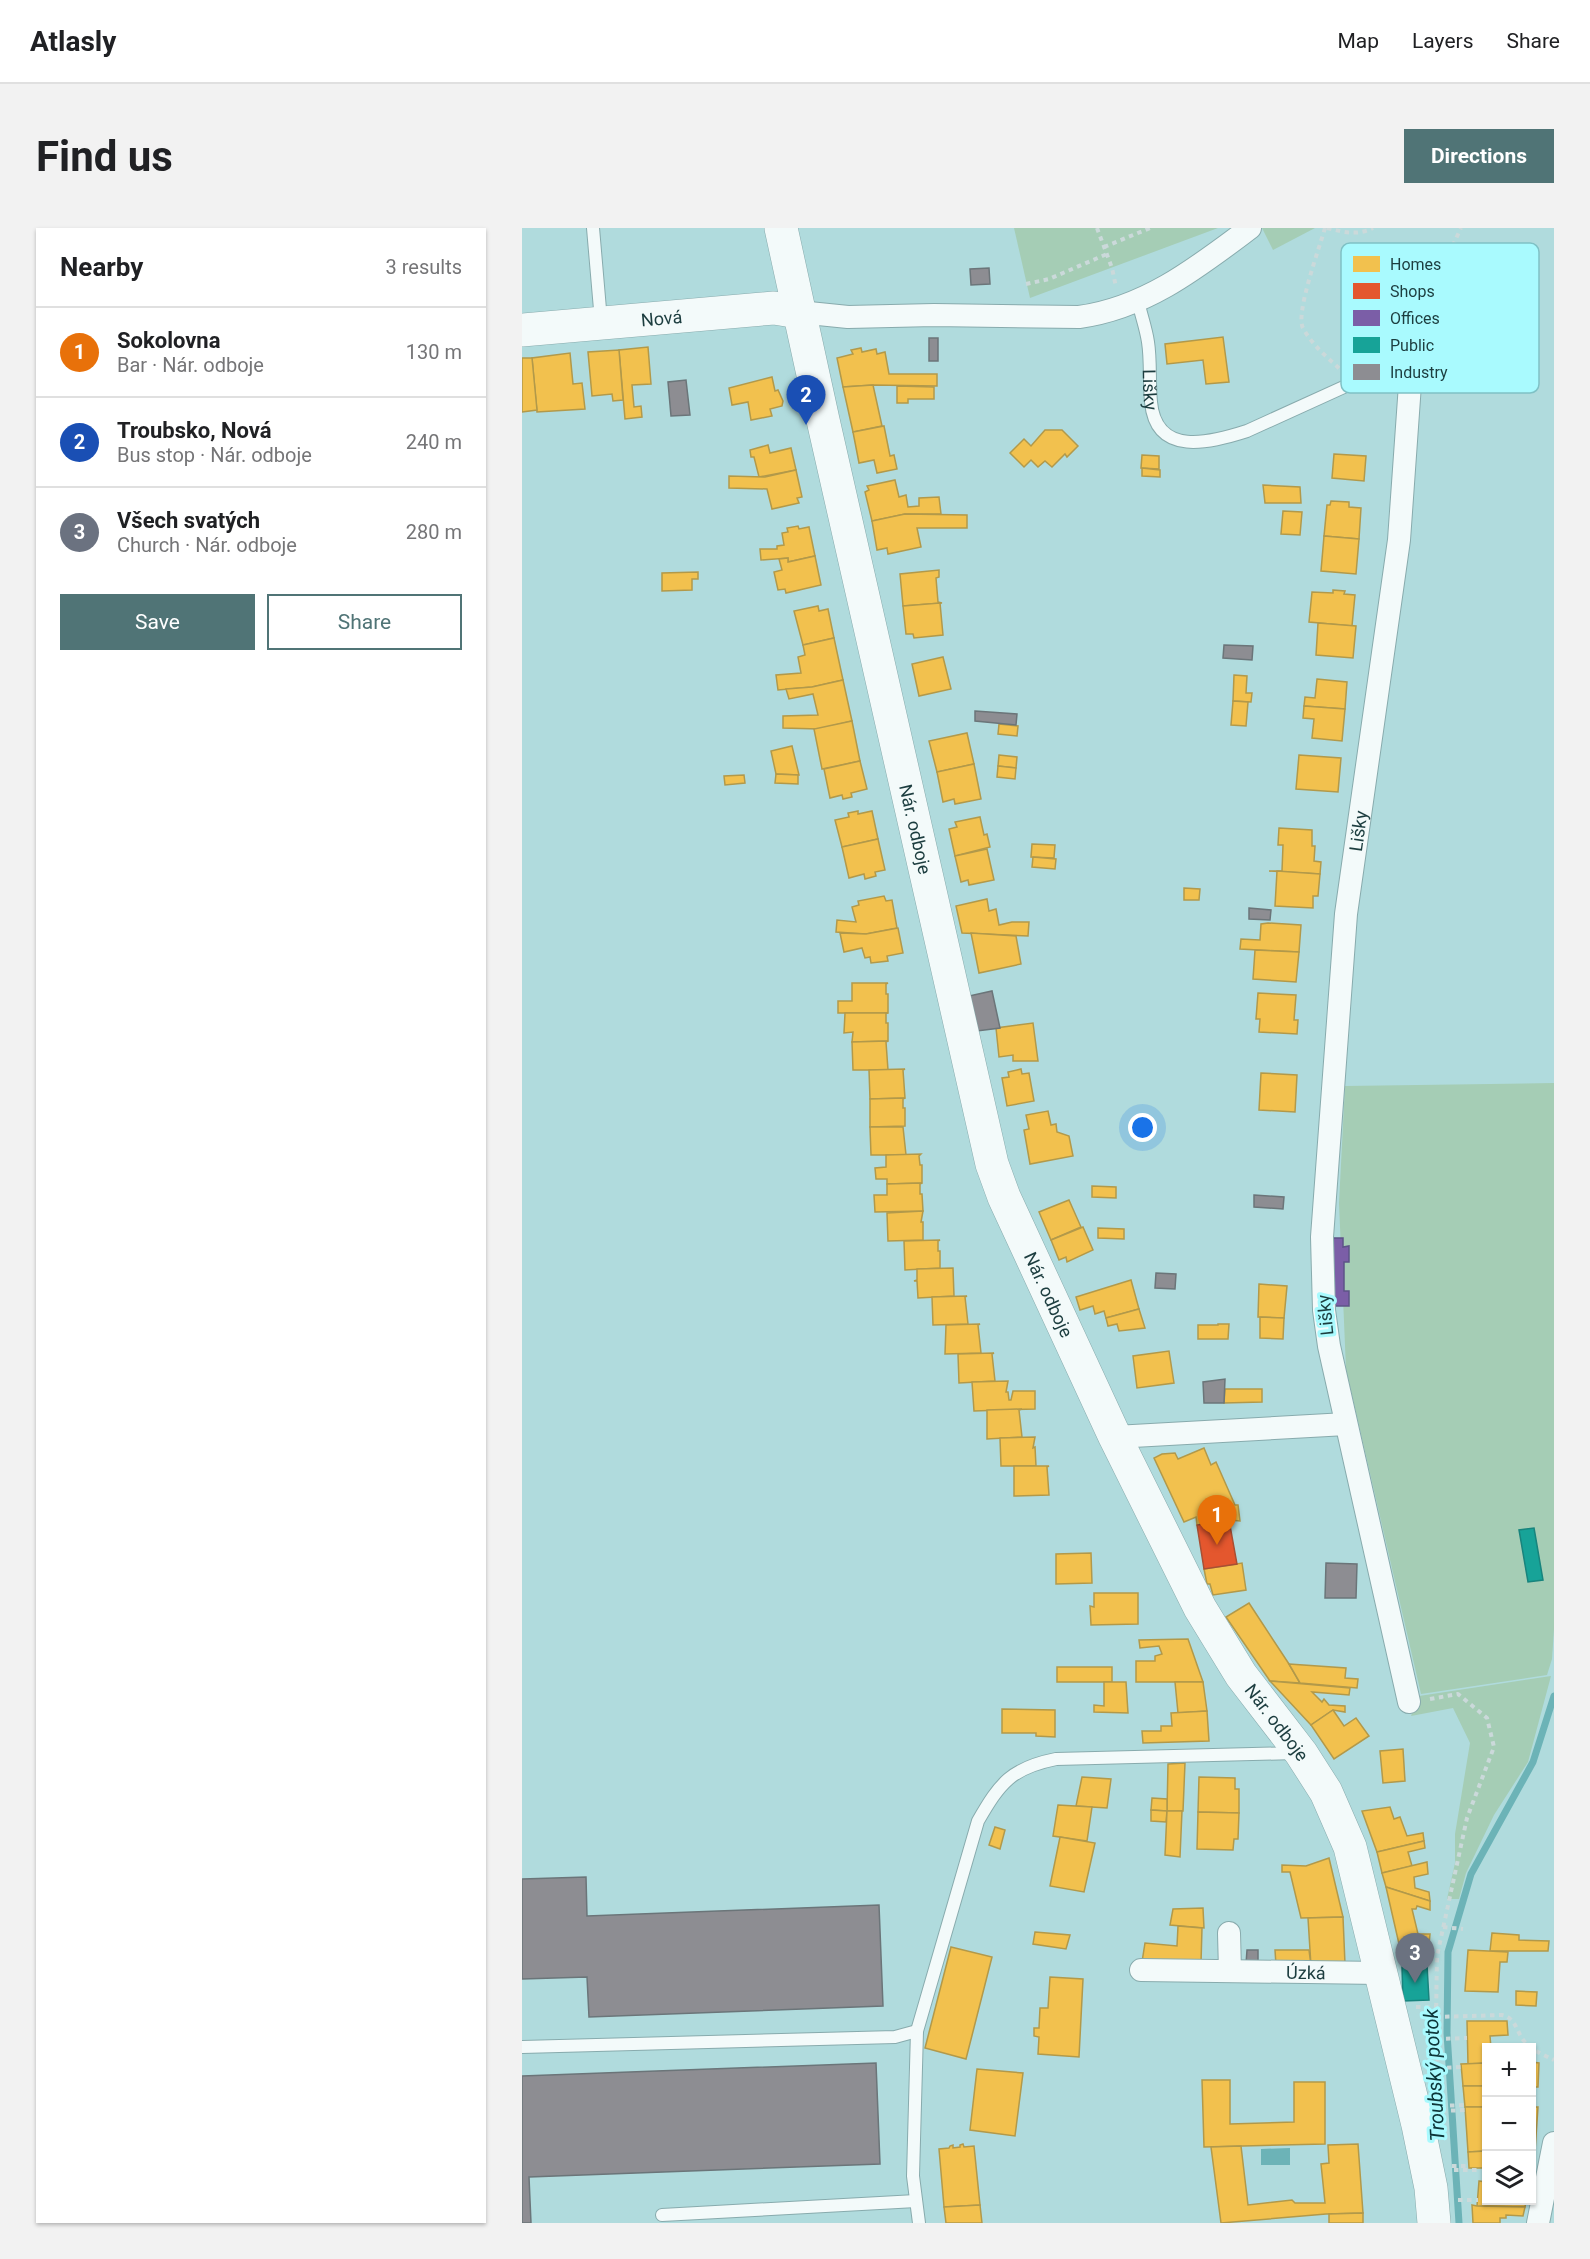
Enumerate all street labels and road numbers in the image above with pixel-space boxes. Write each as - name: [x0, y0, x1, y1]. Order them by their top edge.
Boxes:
- street label: Nová: [640, 306, 683, 330]
- street label: Lišky: [1139, 369, 1163, 412]
- street label: Nár. odboje: [896, 782, 936, 876]
- street label: Lišky: [1344, 809, 1371, 853]
- street label: Nár. odboje: [1020, 1249, 1078, 1340]
- street label: Lišky: [1312, 1293, 1338, 1336]
- street label: Nár. odboje: [1241, 1679, 1314, 1764]
- street label: Úzká: [1286, 1961, 1326, 1983]

